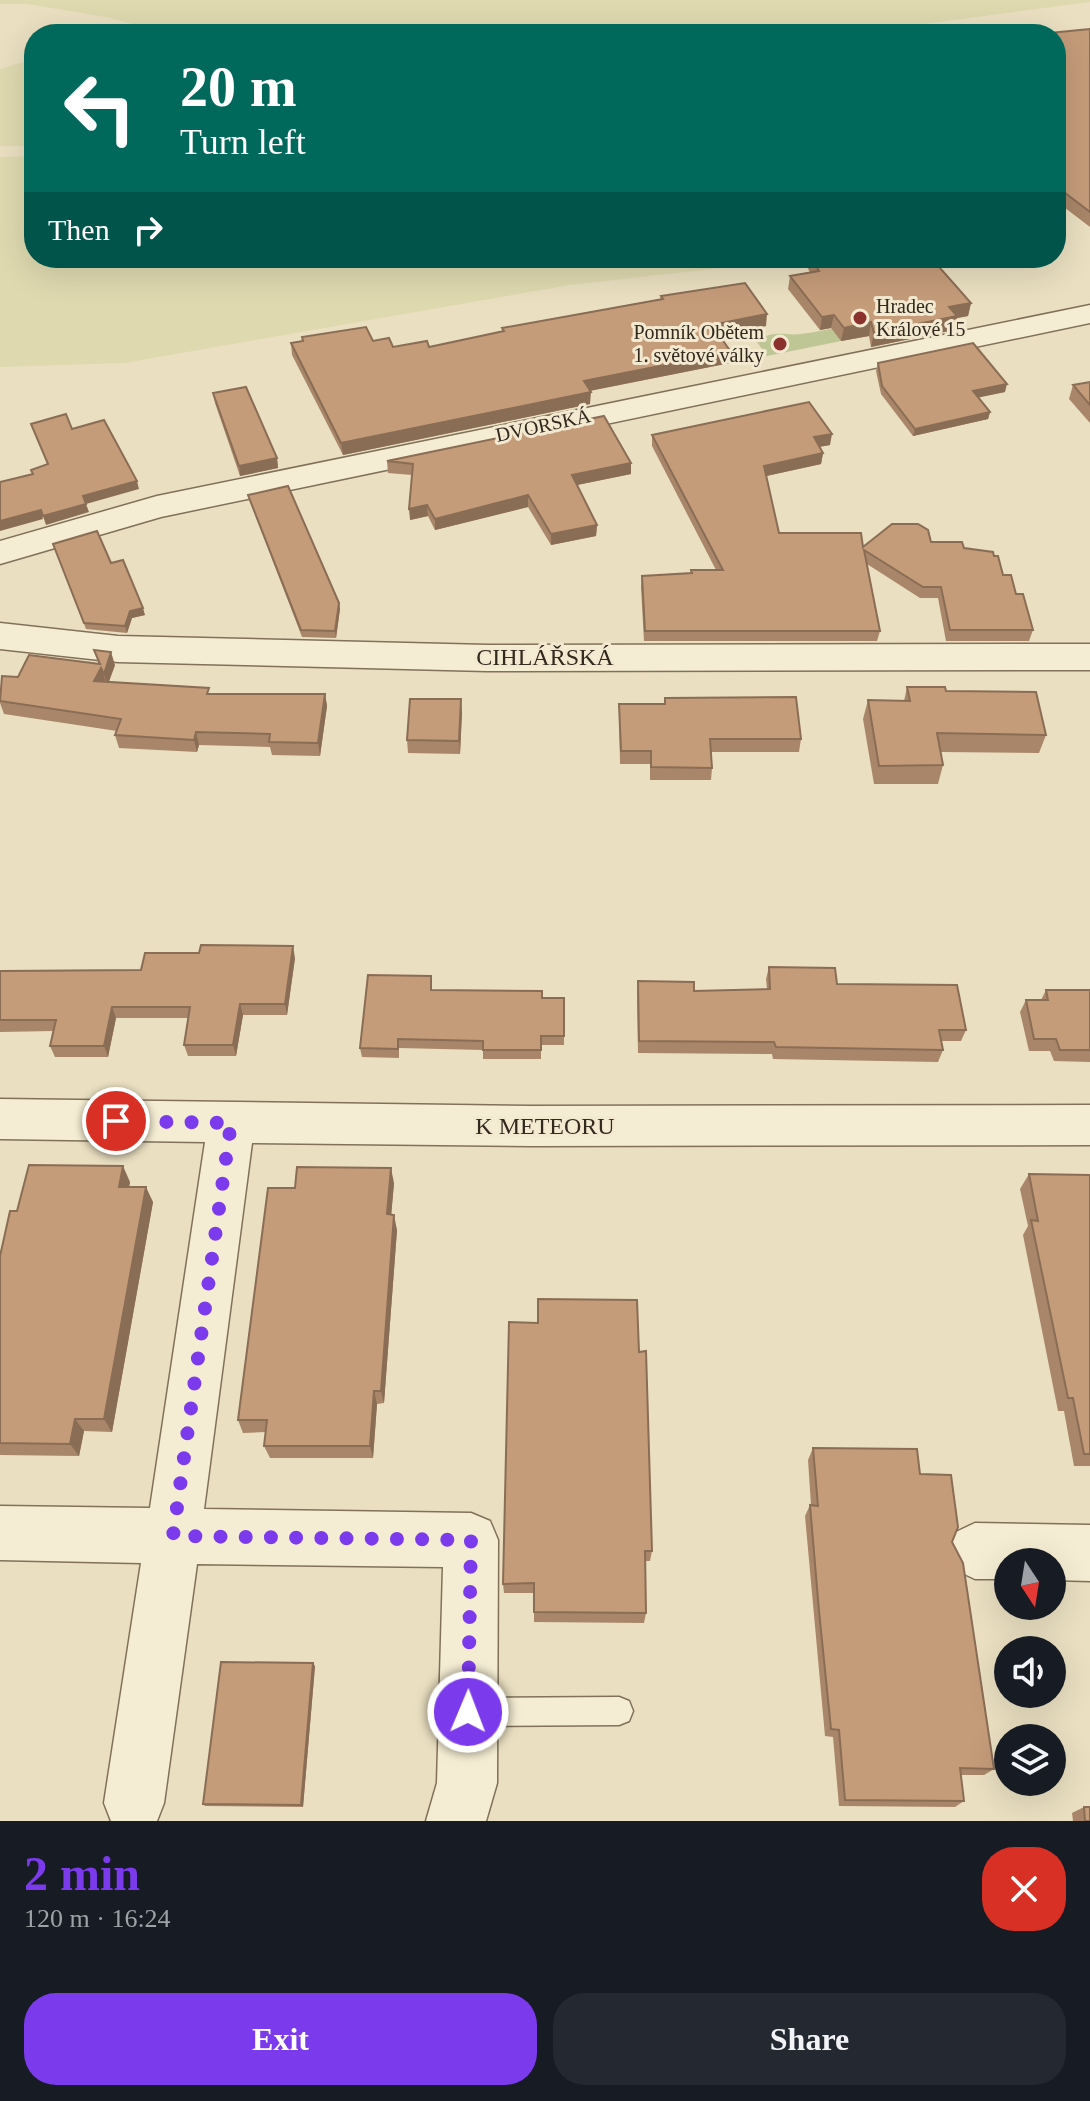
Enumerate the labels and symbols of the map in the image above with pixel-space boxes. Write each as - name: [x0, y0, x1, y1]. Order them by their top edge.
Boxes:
- place label: Hradec Králové 15: [876, 295, 965, 340]
- marker: Hradec Králové 15: [851, 309, 869, 327]
- place label: Pomník Obětem 1. světové války: [633, 321, 764, 367]
- marker: Pomník Obětem 1. světové války: [771, 335, 789, 353]
- street label: DVORSKÁ: [493, 404, 593, 446]
- street label: CIHLÁŘSKÁ: [476, 644, 614, 670]
- pin: [82, 1087, 150, 1155]
- street label: K METEORU: [475, 1113, 615, 1139]
- north arrow: [994, 1548, 1066, 1620]
- position arrow: [426, 1670, 510, 1754]

